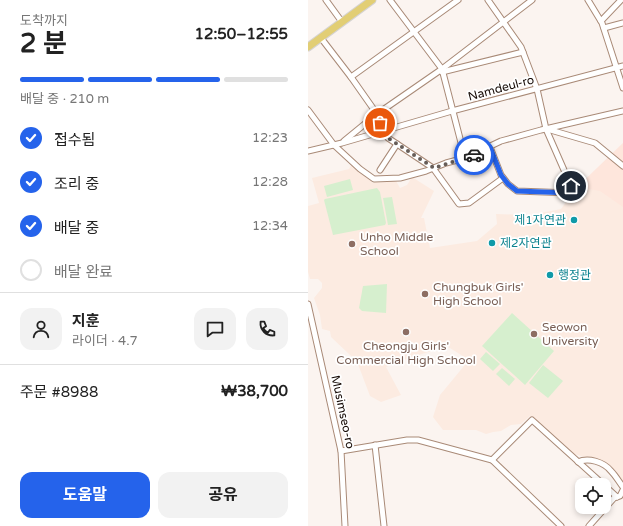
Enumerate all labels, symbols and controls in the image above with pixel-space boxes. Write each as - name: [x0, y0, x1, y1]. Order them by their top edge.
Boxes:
- text: 도착까지: [20, 13, 68, 29]
- text: 12:50–12:55: [195, 25, 288, 43]
- text: 2 분: [20, 28, 67, 59]
- street label: Namdeul-ro: [466, 72, 536, 104]
- text: 배달 중 · 210 m: [20, 91, 109, 107]
- pin: [363, 106, 397, 140]
- icon: bag: [369, 112, 391, 134]
- icon: check: [20, 127, 42, 149]
- text: 12:23: [252, 130, 288, 146]
- text: 접수됨: [54, 131, 95, 149]
- courier: [454, 135, 494, 175]
- icon: car: [463, 144, 485, 166]
- pin: [554, 169, 588, 203]
- icon: check: [20, 171, 42, 193]
- text: 12:28: [252, 174, 288, 190]
- text: 조리 중: [54, 175, 99, 193]
- icon: home: [560, 175, 582, 197]
- place label: 제1자연관: [514, 213, 566, 227]
- icon: check: [20, 215, 42, 237]
- marker: 제1자연관: [569, 215, 579, 225]
- text: 12:34: [252, 218, 288, 234]
- text: 배달 중: [54, 219, 99, 237]
- place label: Unho Middle School: [360, 230, 434, 258]
- place label: 제2자연관: [500, 236, 552, 250]
- marker: 제2자연관: [487, 238, 497, 248]
- marker: Unho Middle School: [347, 239, 357, 249]
- text: 배달 완료: [54, 263, 113, 281]
- place label: 행정관: [558, 268, 591, 282]
- marker: 행정관: [545, 270, 555, 280]
- place label: Chungbuk Girls' High School: [433, 280, 523, 308]
- marker: Chungbuk Girls' High School: [420, 289, 430, 299]
- button: person: [20, 308, 62, 350]
- button: chat: [194, 308, 236, 350]
- button: phone: [246, 308, 288, 350]
- text: 지훈: [72, 312, 100, 330]
- place label: Seowon University: [542, 320, 599, 348]
- marker: Cheongju Girls' Commercial High School: [401, 327, 411, 337]
- marker: Seowon University: [529, 329, 539, 339]
- text: 라이더 · 4.7: [72, 333, 138, 349]
- place label: Cheongju Girls' Commercial High School: [336, 339, 476, 367]
- street label: Musimseo-ro: [328, 374, 358, 450]
- text: ₩38,700: [221, 382, 288, 400]
- text: 주문 #8988: [20, 383, 98, 401]
- button: 도움말: [20, 472, 150, 518]
- button: 공유: [158, 472, 288, 518]
- map controls: [575, 478, 611, 514]
- button: locate: [575, 478, 611, 514]

